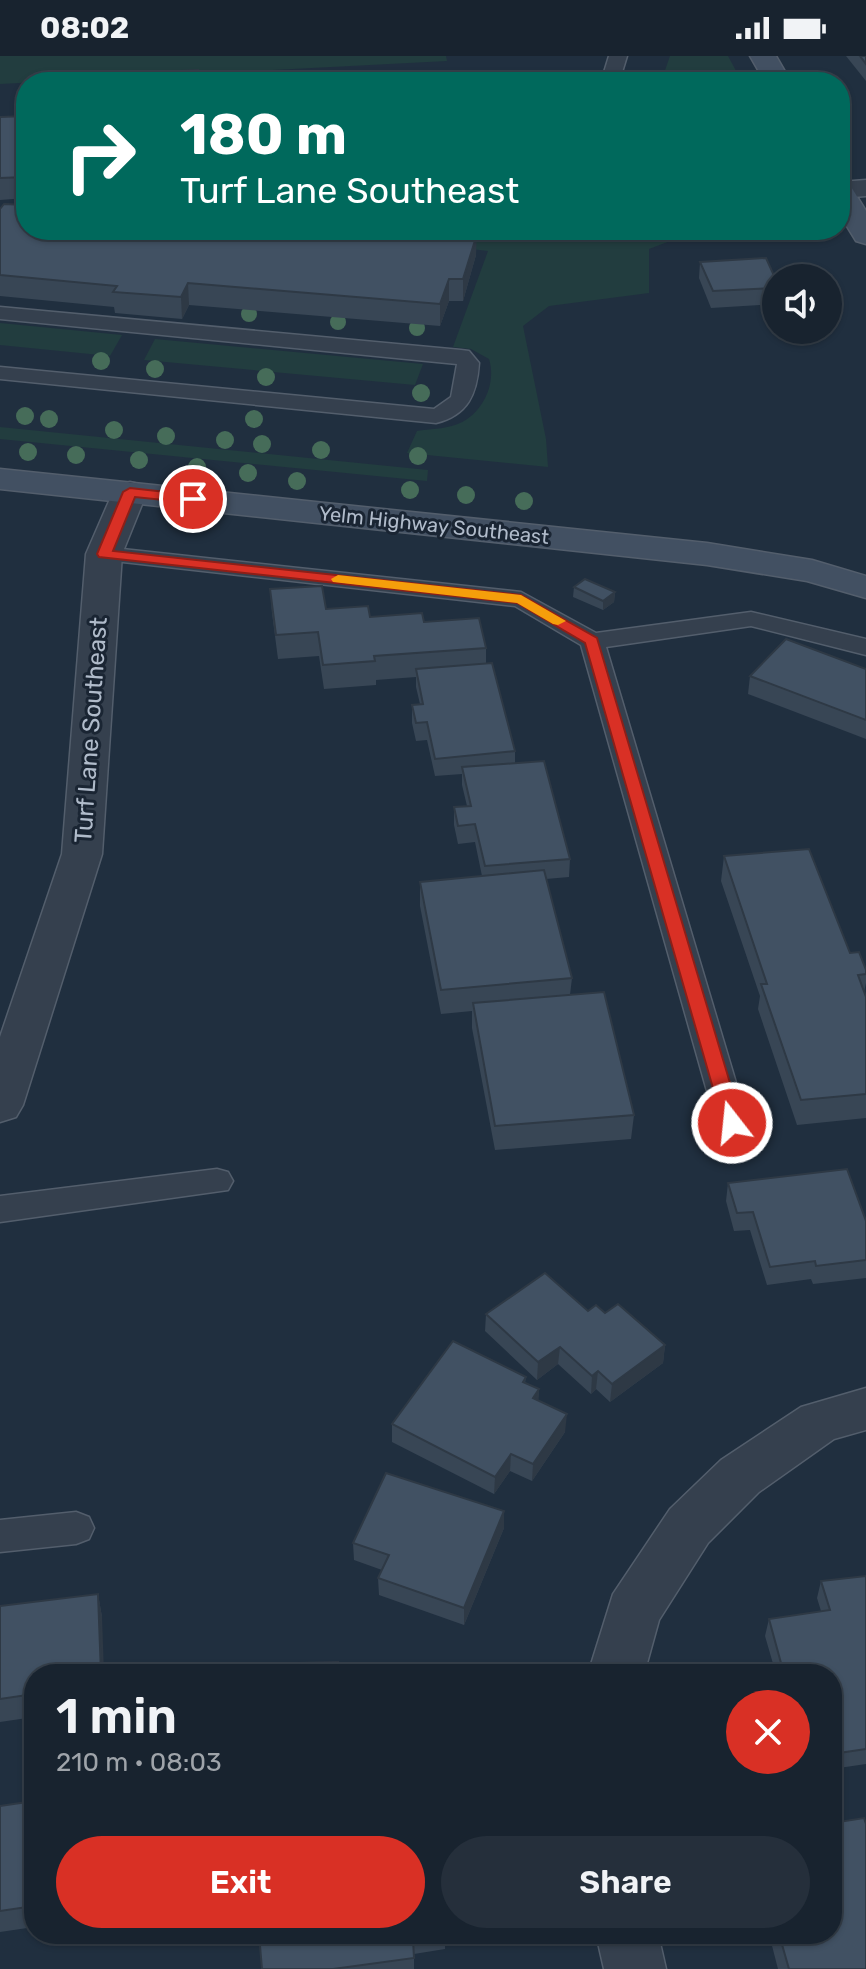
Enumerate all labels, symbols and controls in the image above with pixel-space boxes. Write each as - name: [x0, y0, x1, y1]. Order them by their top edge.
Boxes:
- text: 08:02: [40, 10, 129, 46]
- text: 180 m: [180, 102, 347, 168]
- icon: right: [48, 104, 152, 208]
- text: Turf Lane Southeast: [180, 169, 519, 212]
- map controls: [762, 264, 842, 344]
- button: sound: [762, 264, 842, 344]
- pin: [159, 465, 227, 533]
- icon: arrive: [171, 477, 215, 521]
- street label: Yelm Highway Southeast: [318, 501, 550, 549]
- street label: Turf Lane Southeast: [69, 616, 113, 844]
- position arrow: [690, 1081, 774, 1165]
- text: 1 min: [56, 1688, 177, 1745]
- button: close: [726, 1690, 810, 1774]
- text: 210 m · 08:03: [56, 1747, 222, 1778]
- button: Exit: [56, 1836, 425, 1928]
- button: Share: [441, 1836, 810, 1928]

